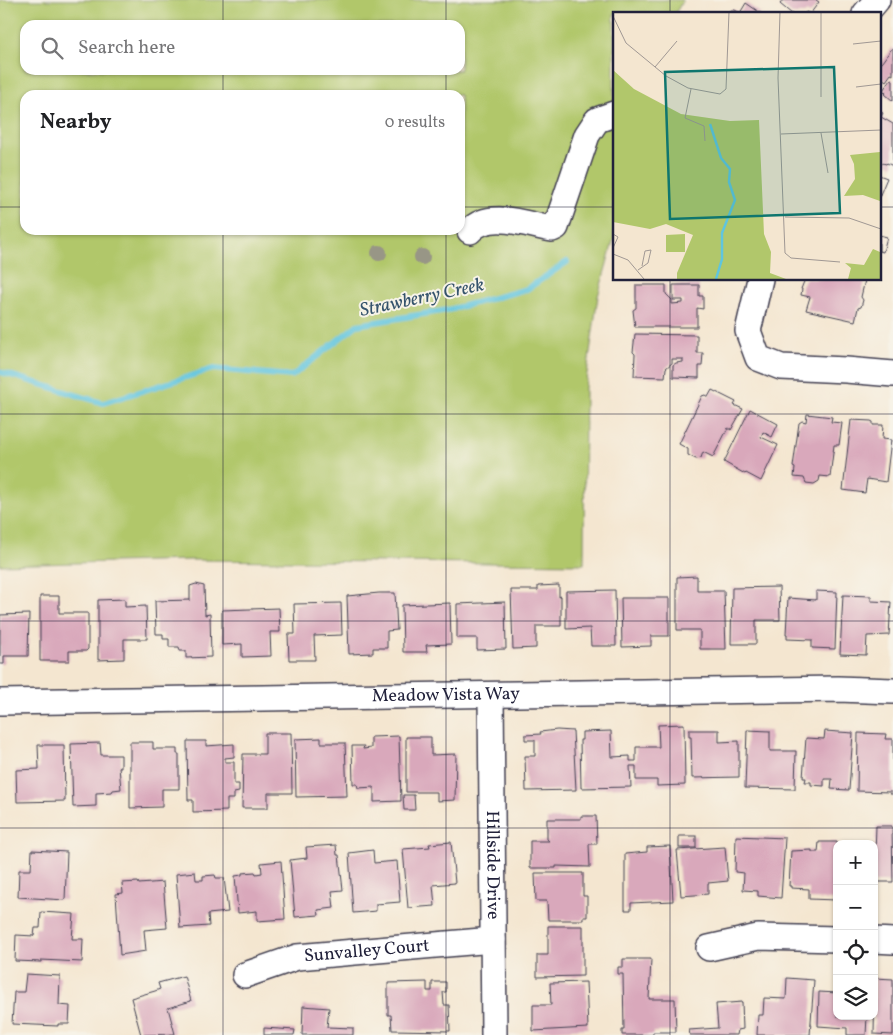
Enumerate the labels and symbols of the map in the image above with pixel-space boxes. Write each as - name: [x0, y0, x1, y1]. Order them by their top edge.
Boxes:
- inset map: [613, 12, 880, 280]
- water label: Strawberry Creek: [357, 272, 487, 324]
- street label: Meadow Vista Way: [372, 681, 520, 709]
- street label: Hillside Drive: [480, 810, 505, 920]
- street label: Sunvalley Court: [303, 933, 431, 969]

